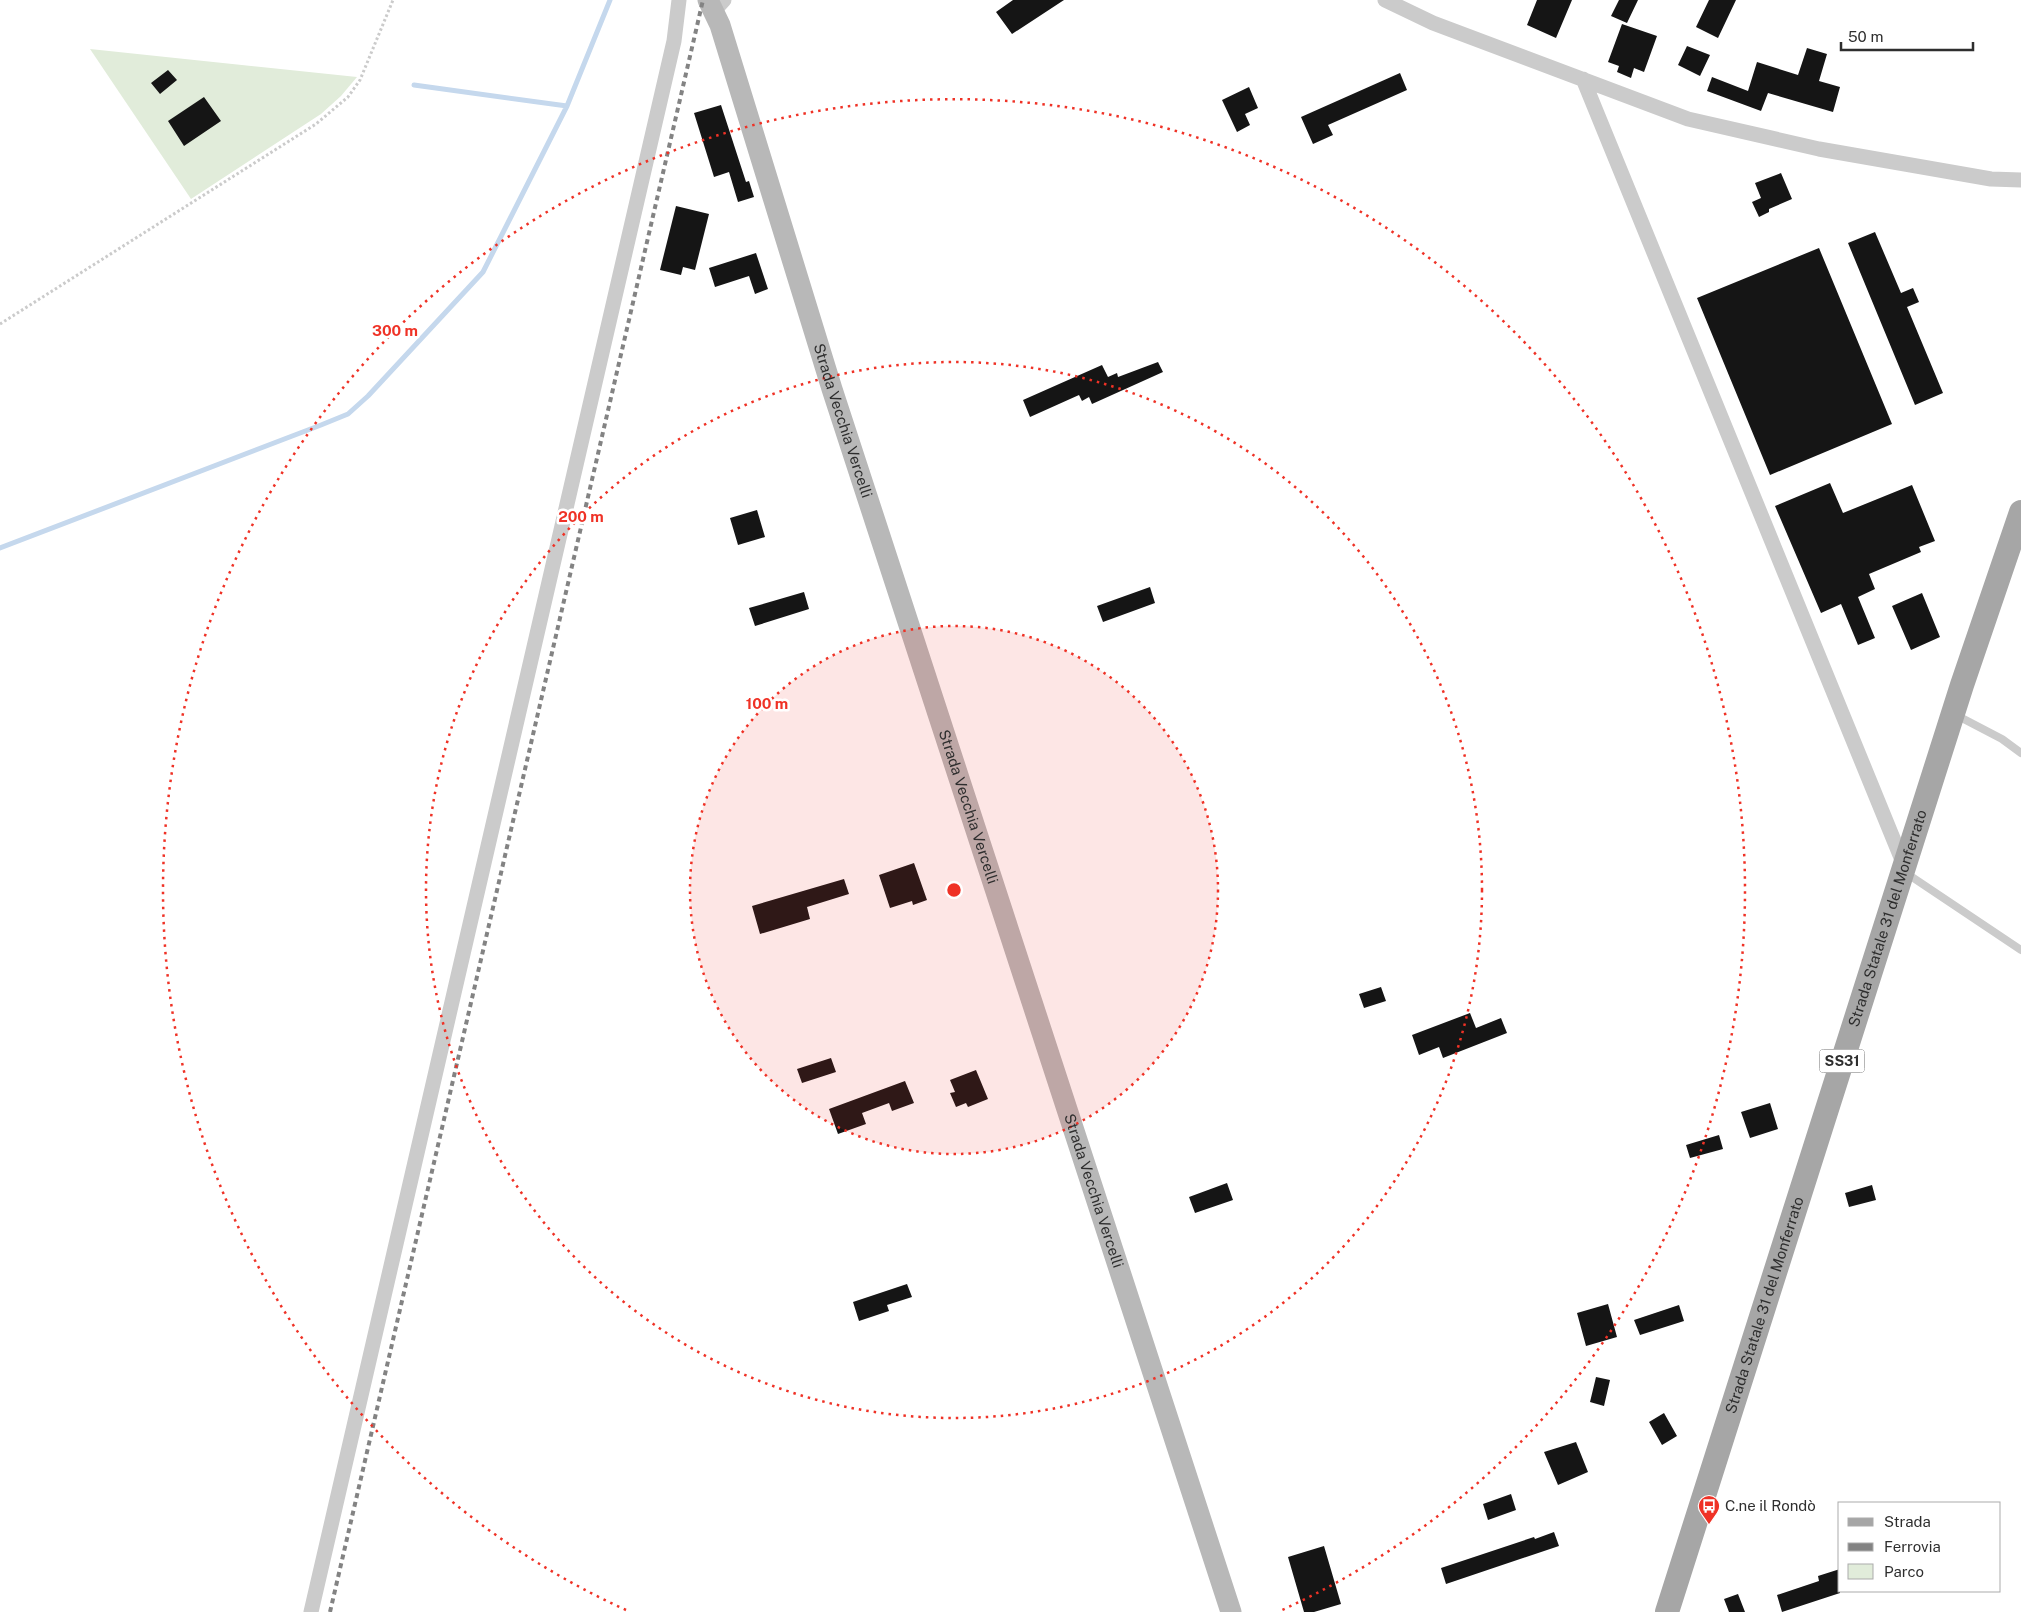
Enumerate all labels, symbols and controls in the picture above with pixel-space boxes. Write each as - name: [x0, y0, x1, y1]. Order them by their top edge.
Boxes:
- scale bar: [1841, 20, 1974, 52]
- text: 50 m: [1848, 28, 1883, 45]
- text: 300 m: [372, 322, 418, 339]
- street label: Strada Vecchia Vercelli: [811, 341, 876, 500]
- text: 200 m: [558, 508, 604, 525]
- text: 100 m: [746, 695, 788, 712]
- street label: Strada Vecchia Vercelli: [936, 727, 1002, 886]
- street label: Strada Statale 31 del Monferrato: [1845, 807, 1930, 1029]
- centre of rings: [945, 881, 963, 899]
- road number: SS31: [1820, 1050, 1864, 1072]
- street label: Strada Vecchia Vercelli: [1061, 1112, 1127, 1270]
- street label: Strada Statale 31 del Monferrato: [1722, 1194, 1807, 1416]
- bus stop icon: C.ne il Rondò: [1697, 1494, 1721, 1525]
- place label: C.ne il Rondò: [1725, 1497, 1816, 1514]
- legend: [1838, 1502, 2001, 1592]
- text: Strada: [1884, 1513, 1931, 1530]
- text: Ferrovia: [1884, 1538, 1941, 1555]
- text: Parco: [1884, 1563, 1924, 1580]

